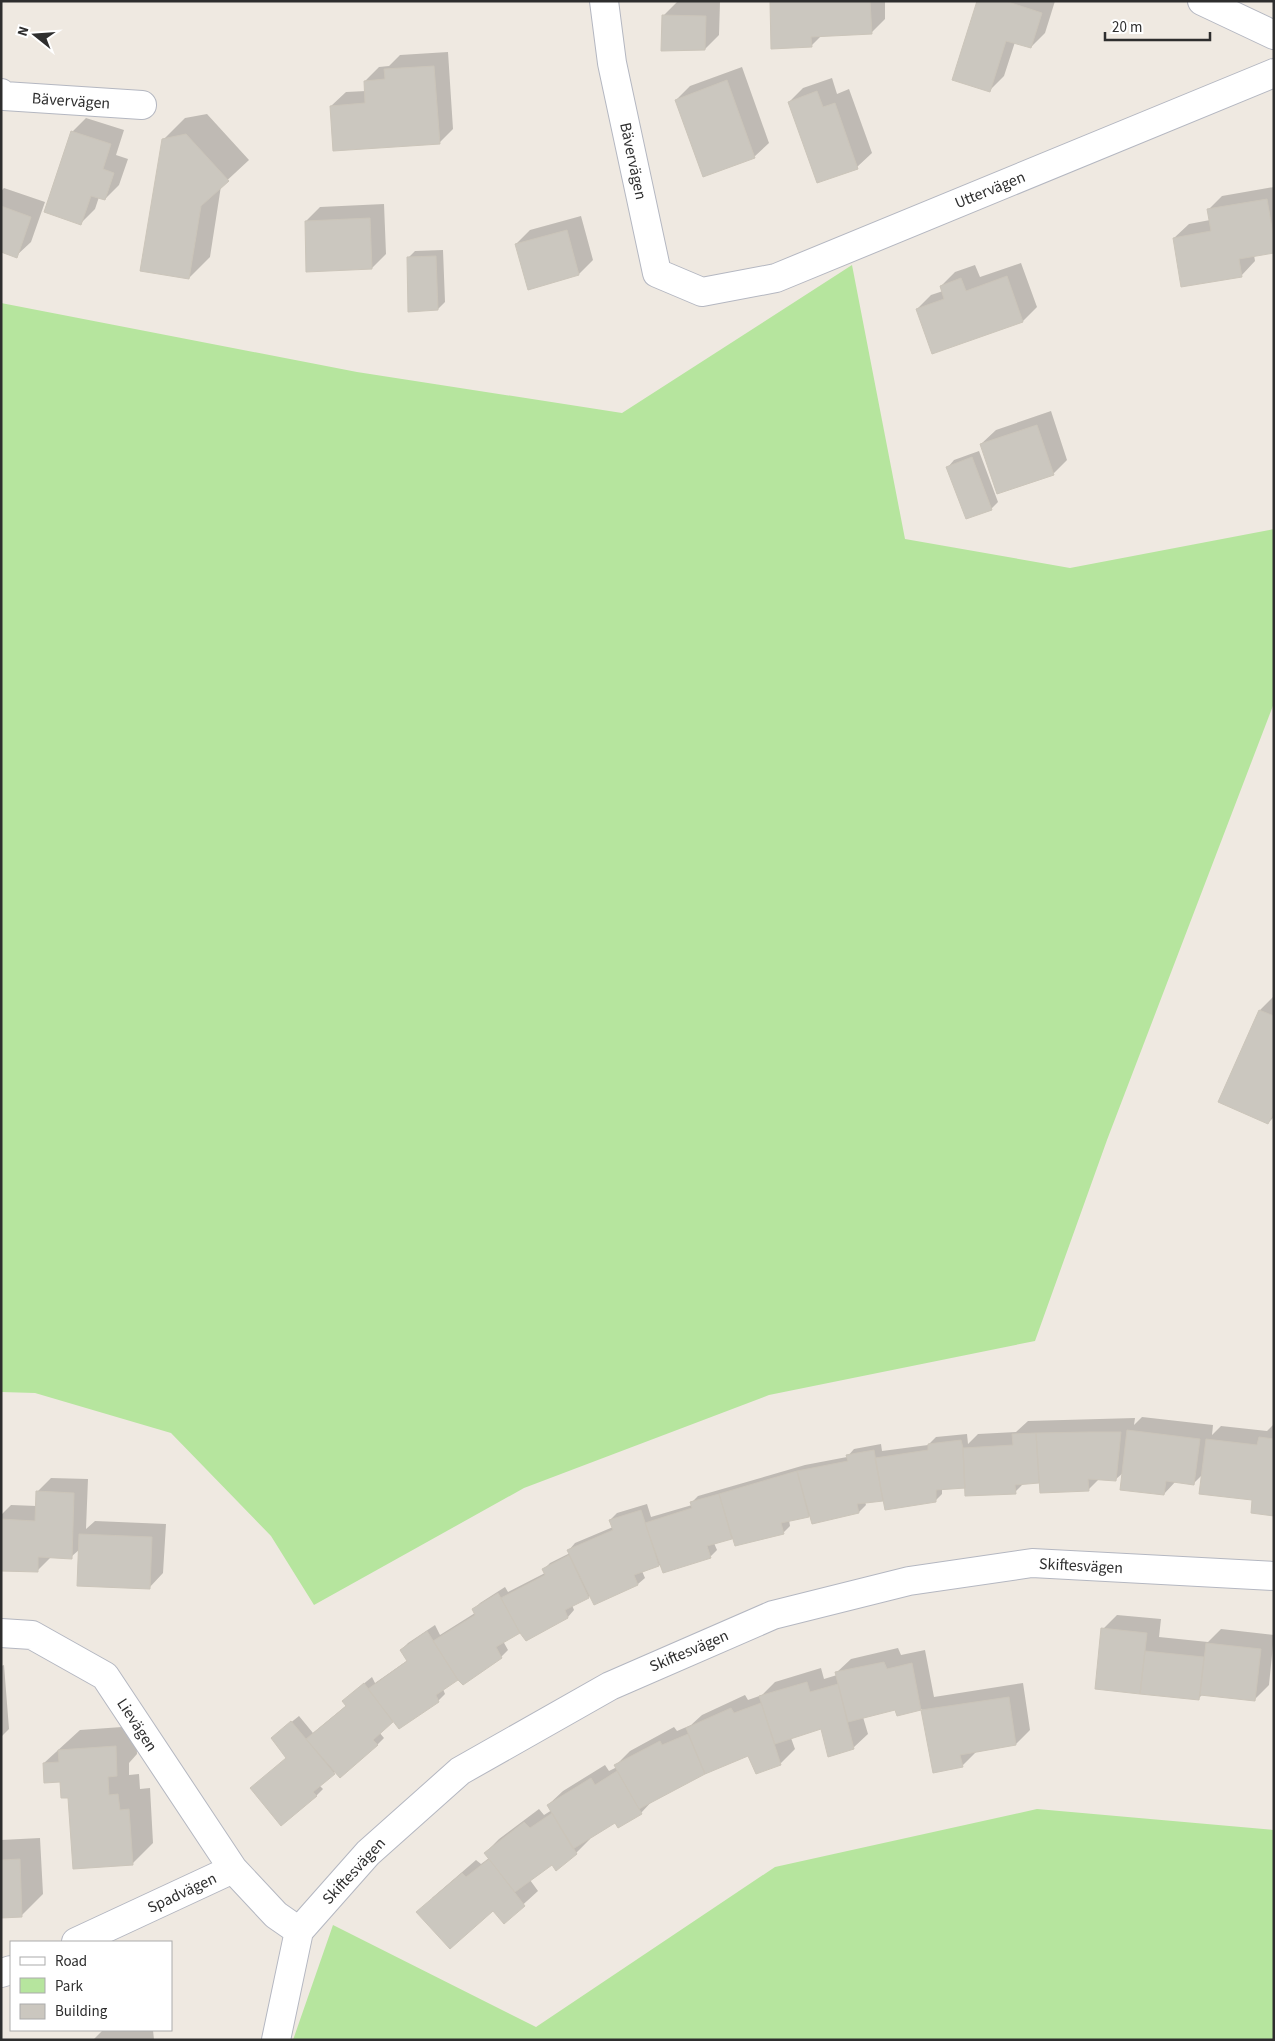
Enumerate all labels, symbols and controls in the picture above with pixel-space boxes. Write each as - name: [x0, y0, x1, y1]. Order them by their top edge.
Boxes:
- north arrow: [10, 10, 60, 60]
- scale bar: [1105, 10, 1210, 42]
- text: 20 m: [1112, 17, 1142, 38]
- text: N: [13, 24, 34, 39]
- street label: Bävervägen: [31, 87, 111, 115]
- street label: Bävervägen: [614, 120, 652, 202]
- street label: Uttervägen: [951, 166, 1029, 214]
- street label: Skiftesvägen: [1038, 1553, 1124, 1579]
- street label: Skiftesvägen: [646, 1624, 732, 1678]
- street label: Lievägen: [112, 1694, 162, 1756]
- street label: Skiftesvägen: [317, 1833, 391, 1909]
- street label: Spadvägen: [144, 1867, 220, 1919]
- legend: [10, 1941, 172, 2031]
- text: Road: [55, 1951, 87, 1972]
- text: Park: [55, 1976, 84, 1997]
- text: Building: [55, 2001, 108, 2022]

